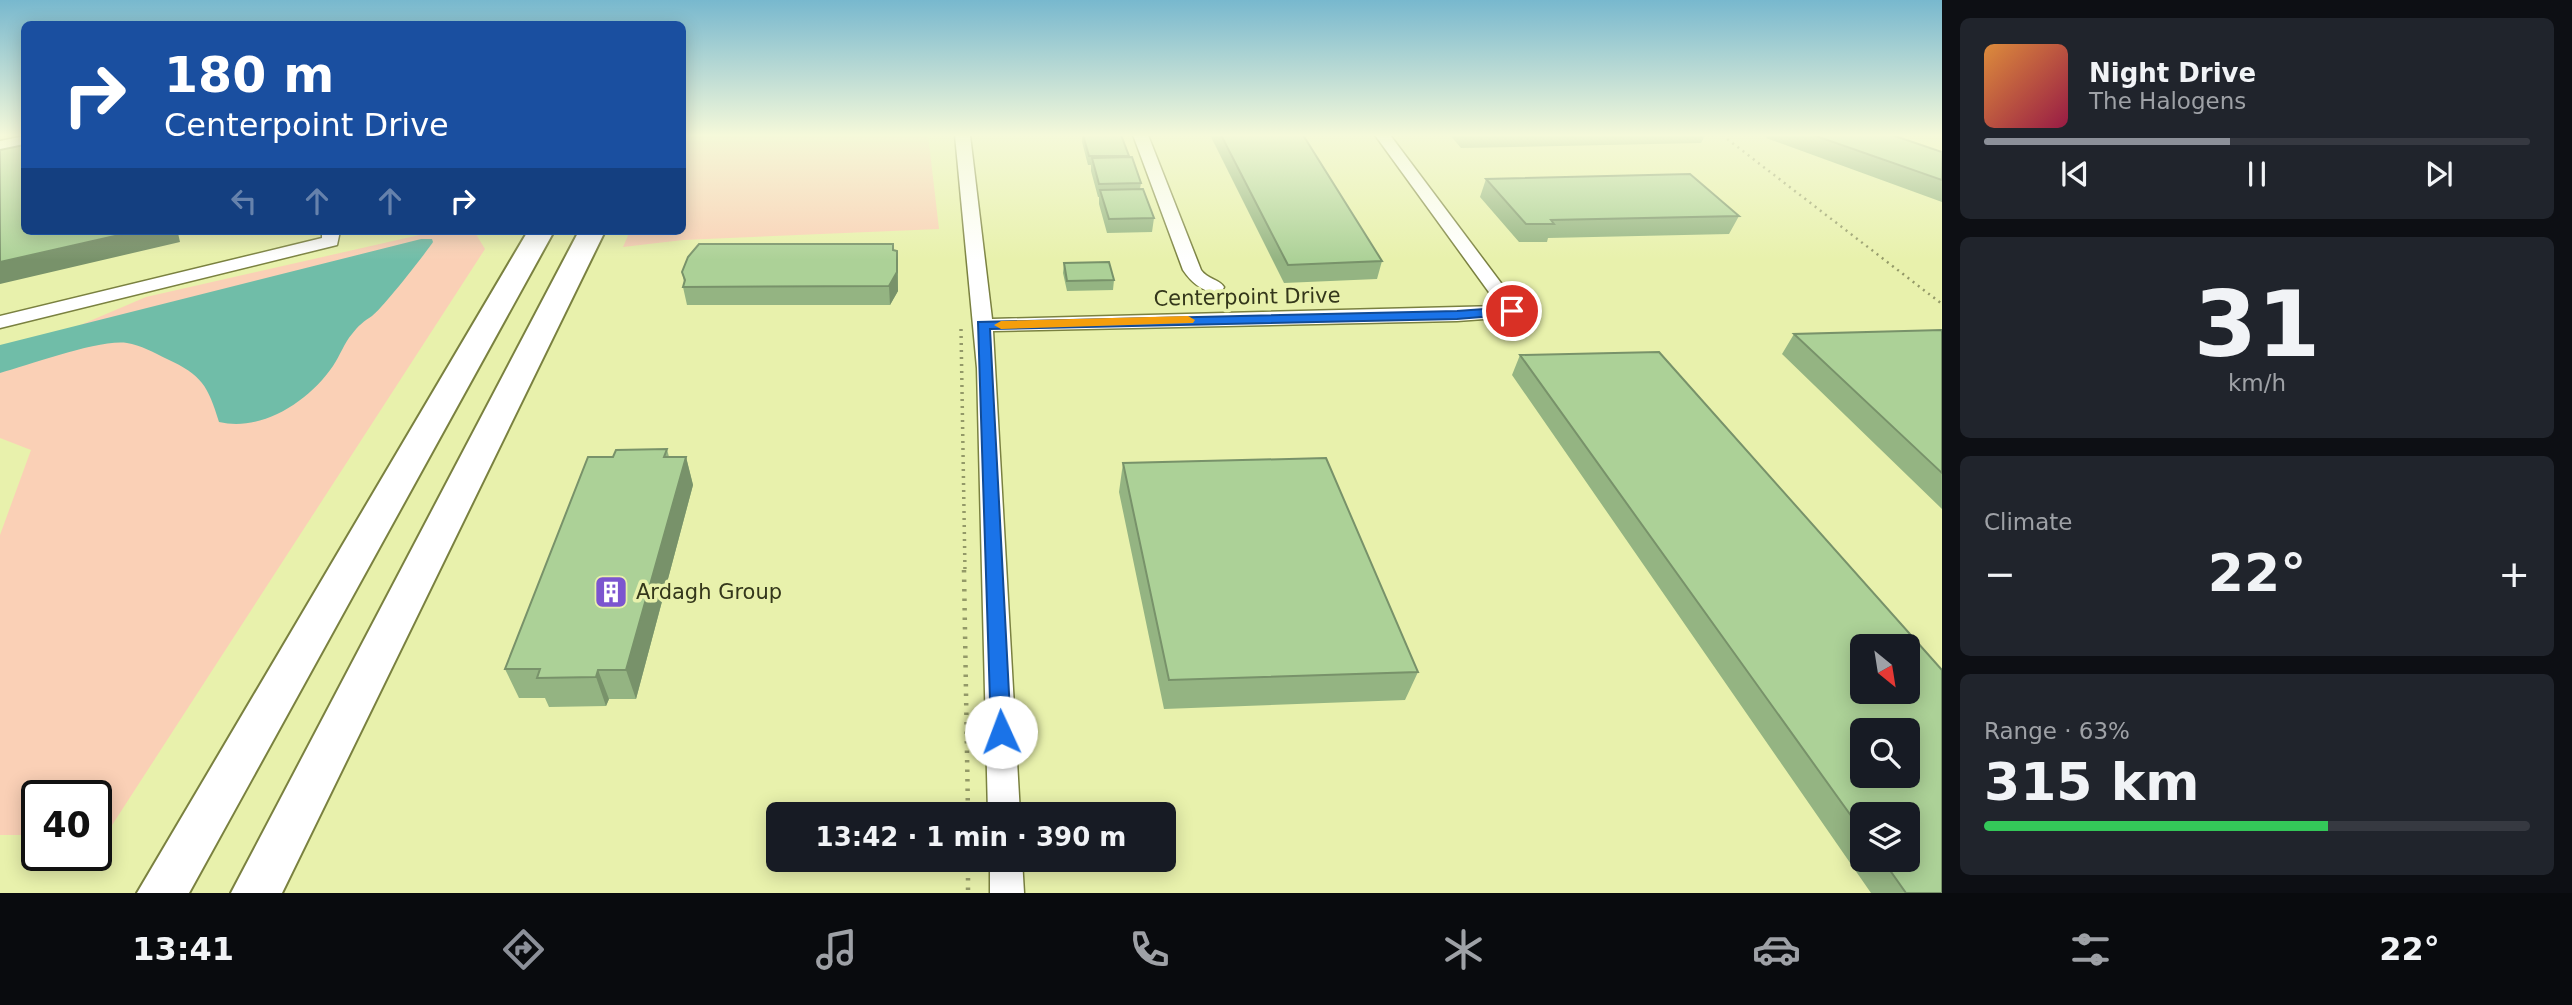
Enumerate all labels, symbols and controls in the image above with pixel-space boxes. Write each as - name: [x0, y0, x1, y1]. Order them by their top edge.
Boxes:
- text: 180 m: [164, 47, 334, 104]
- icon: right: [49, 49, 140, 140]
- text: Night Drive: [2089, 58, 2256, 88]
- text: The Halogens: [2089, 88, 2246, 114]
- text: Centerpoint Drive: [164, 106, 449, 144]
- icon: previous: [2056, 155, 2094, 193]
- icon: pause: [2238, 155, 2276, 193]
- icon: next: [2420, 155, 2458, 193]
- icon: left: [225, 182, 263, 220]
- icon: ahead: [298, 182, 336, 220]
- icon: ahead: [371, 182, 409, 220]
- icon: right: [444, 182, 482, 220]
- text: 31: [2194, 272, 2320, 377]
- pin: [1482, 281, 1542, 341]
- street label: Centerpoint Drive: [1153, 283, 1341, 311]
- icon: arrive: [1493, 292, 1531, 330]
- text: km/h: [2228, 370, 2286, 396]
- text: Climate: [1984, 509, 2073, 535]
- text: 22°: [2208, 543, 2306, 603]
- text: −: [1984, 552, 2016, 596]
- text: +: [2498, 552, 2530, 596]
- building icon: Ardagh Group: [592, 573, 630, 611]
- place label: Ardagh Group: [636, 580, 782, 604]
- north arrow: [1850, 634, 1920, 704]
- map controls: [1850, 634, 1920, 872]
- position arrow: [964, 695, 1038, 769]
- button: search: [1850, 718, 1920, 788]
- text: Range · 63%: [1984, 718, 2130, 744]
- text: 315 km: [1984, 752, 2199, 812]
- speed limit sign: 40: [21, 780, 112, 871]
- button: layers: [1850, 802, 1920, 872]
- text: 13:42 · 1 min · 390 m: [816, 822, 1126, 852]
- icon: directions: [499, 925, 548, 974]
- icon: music: [812, 925, 861, 974]
- icon: phone: [1125, 925, 1174, 974]
- icon: climate: [1439, 925, 1488, 974]
- icon: car: [1752, 925, 1801, 974]
- icon: filters: [2066, 925, 2115, 974]
- text: 13:41: [132, 930, 234, 968]
- text: 22°: [2379, 930, 2440, 968]

